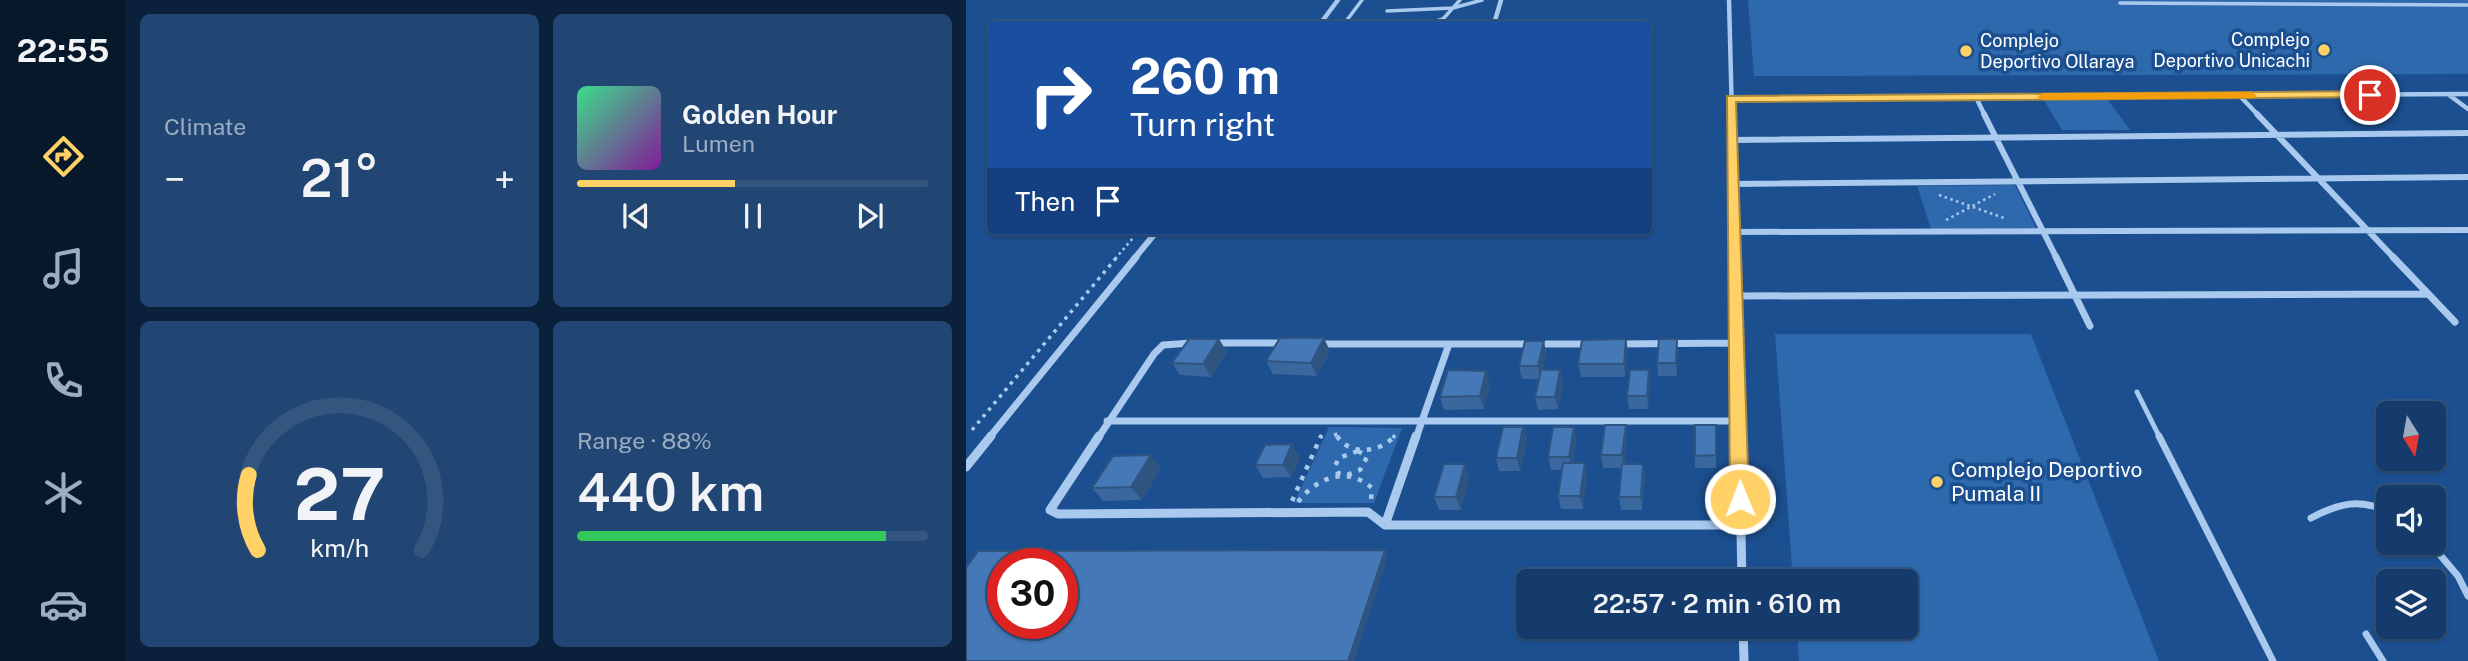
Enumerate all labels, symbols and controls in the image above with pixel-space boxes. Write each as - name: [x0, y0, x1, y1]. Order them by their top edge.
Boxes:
- place label: Complejo Deportivo Unicachi: [2153, 29, 2310, 71]
- place label: Complejo Deportivo Ollaraya: [1980, 30, 2134, 72]
- text: 22:55: [17, 32, 109, 69]
- marker: Complejo Deportivo Unicachi: [2316, 42, 2332, 58]
- marker: Complejo Deportivo Ollaraya: [1958, 43, 1974, 59]
- text: 260 m: [1130, 47, 1280, 105]
- icon: right: [1015, 49, 1106, 140]
- pin: [2340, 65, 2400, 125]
- icon: arrive: [2351, 76, 2389, 114]
- text: Golden Hour: [682, 99, 837, 130]
- text: Turn right: [1130, 106, 1275, 143]
- text: Climate: [164, 113, 246, 140]
- text: Lumen: [682, 130, 755, 157]
- icon: directions: [39, 132, 88, 181]
- text: 21°: [300, 148, 379, 209]
- text: −: [164, 157, 185, 202]
- text: +: [494, 157, 515, 202]
- icon: arrive: [1089, 182, 1127, 220]
- text: Then: [1015, 186, 1075, 217]
- icon: previous: [617, 197, 655, 235]
- icon: pause: [734, 197, 772, 235]
- icon: next: [851, 197, 889, 235]
- icon: music: [39, 244, 88, 293]
- icon: phone: [39, 356, 88, 405]
- north arrow: [2376, 401, 2446, 471]
- map controls: [2376, 401, 2446, 639]
- text: Range · 88%: [577, 427, 712, 454]
- text: 27: [294, 451, 385, 536]
- place label: Complejo Deportivo Pumala II: [1951, 457, 2142, 506]
- text: 440 km: [577, 462, 764, 523]
- position arrow: [1703, 462, 1777, 536]
- icon: climate: [39, 468, 88, 517]
- marker: Complejo Deportivo Pumala II: [1929, 474, 1945, 490]
- button: sound: [2376, 485, 2446, 555]
- text: km/h: [310, 533, 369, 563]
- speed limit sign: 30: [987, 548, 1078, 639]
- button: layers: [2376, 569, 2446, 639]
- icon: car: [39, 580, 88, 629]
- text: 22:57 · 2 min · 610 m: [1593, 588, 1841, 619]

